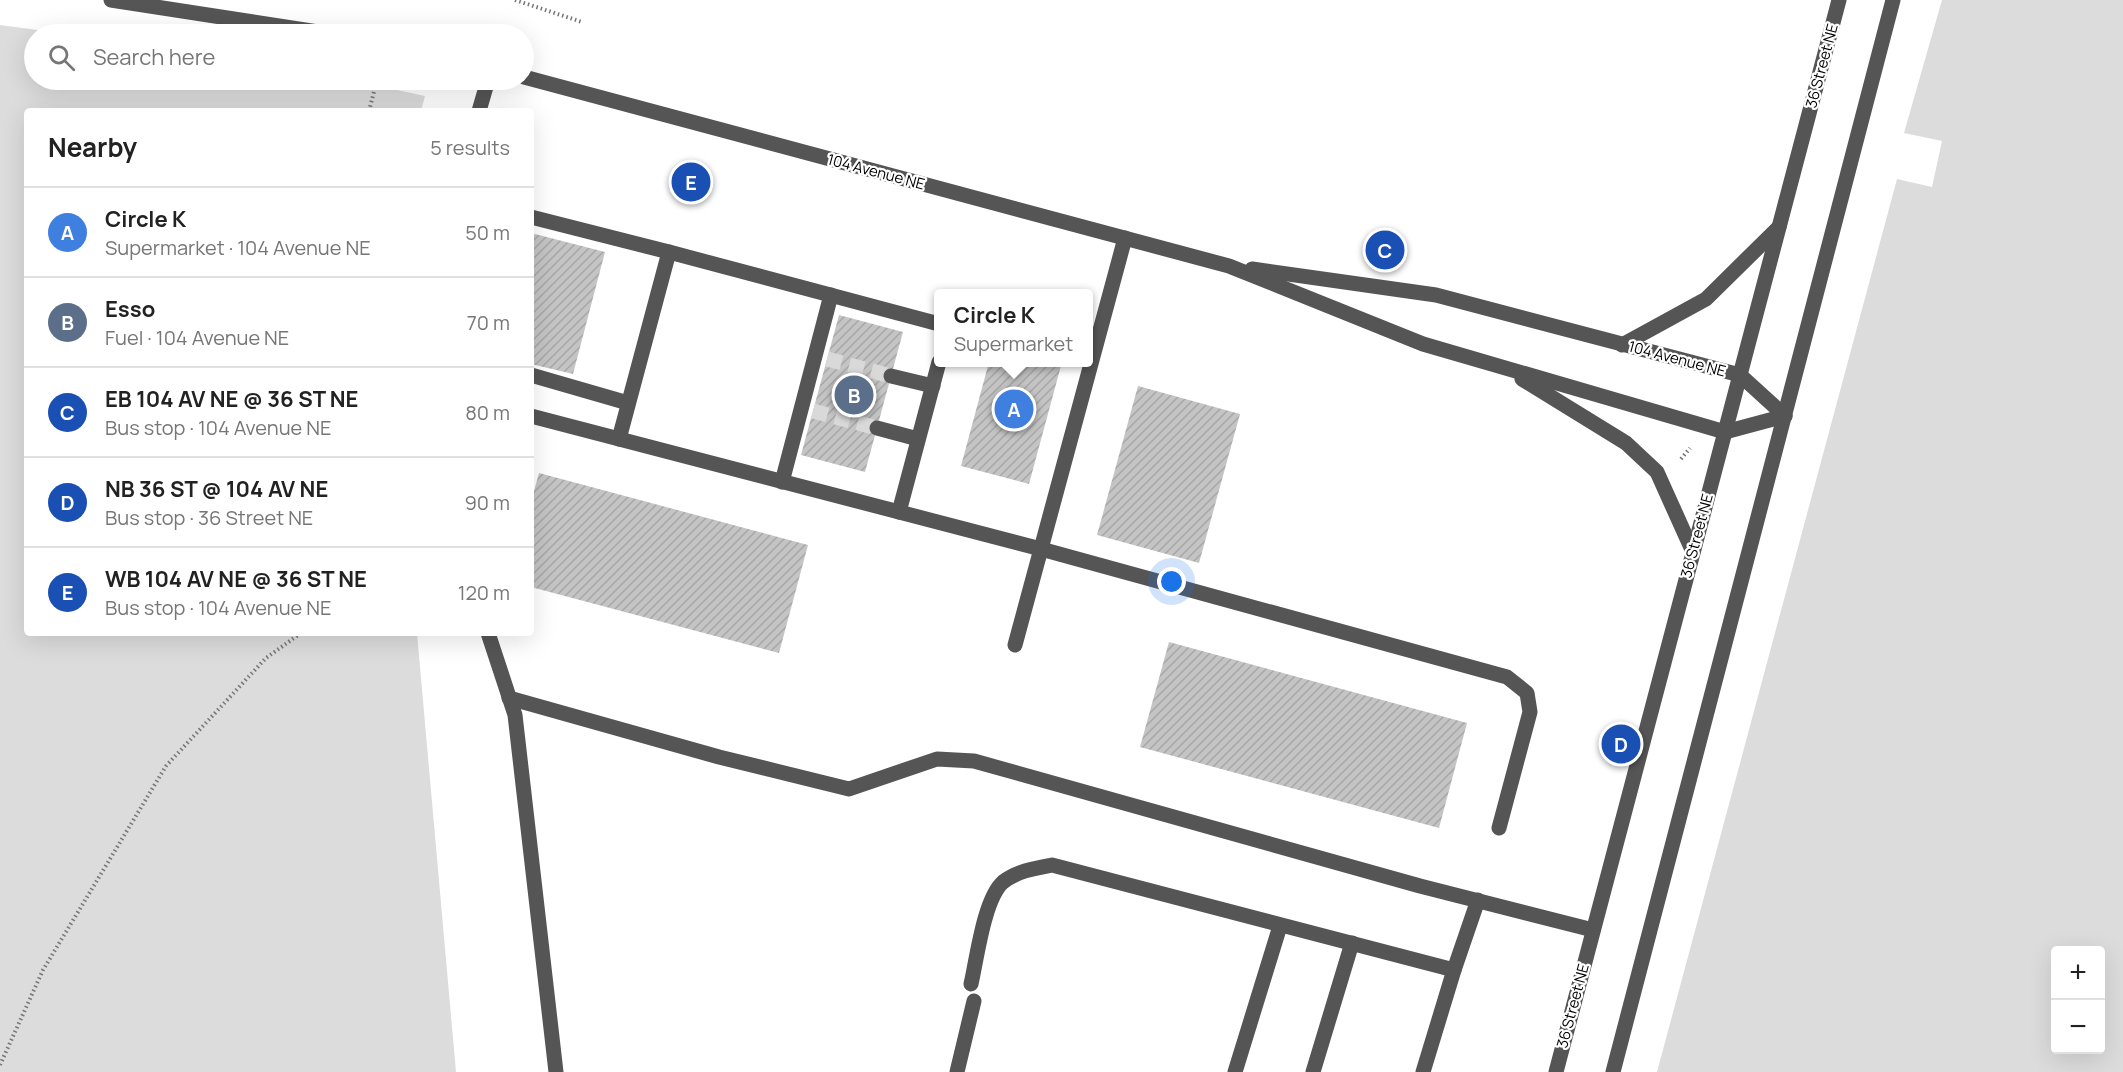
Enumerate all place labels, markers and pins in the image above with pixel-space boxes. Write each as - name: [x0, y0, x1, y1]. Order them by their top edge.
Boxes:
- pin: E: [672, 160, 710, 204]
- pin: C: [1366, 228, 1404, 272]
- pin: B: [834, 372, 874, 418]
- pin: A: [994, 386, 1034, 432]
- pin: D: [1602, 722, 1640, 766]

